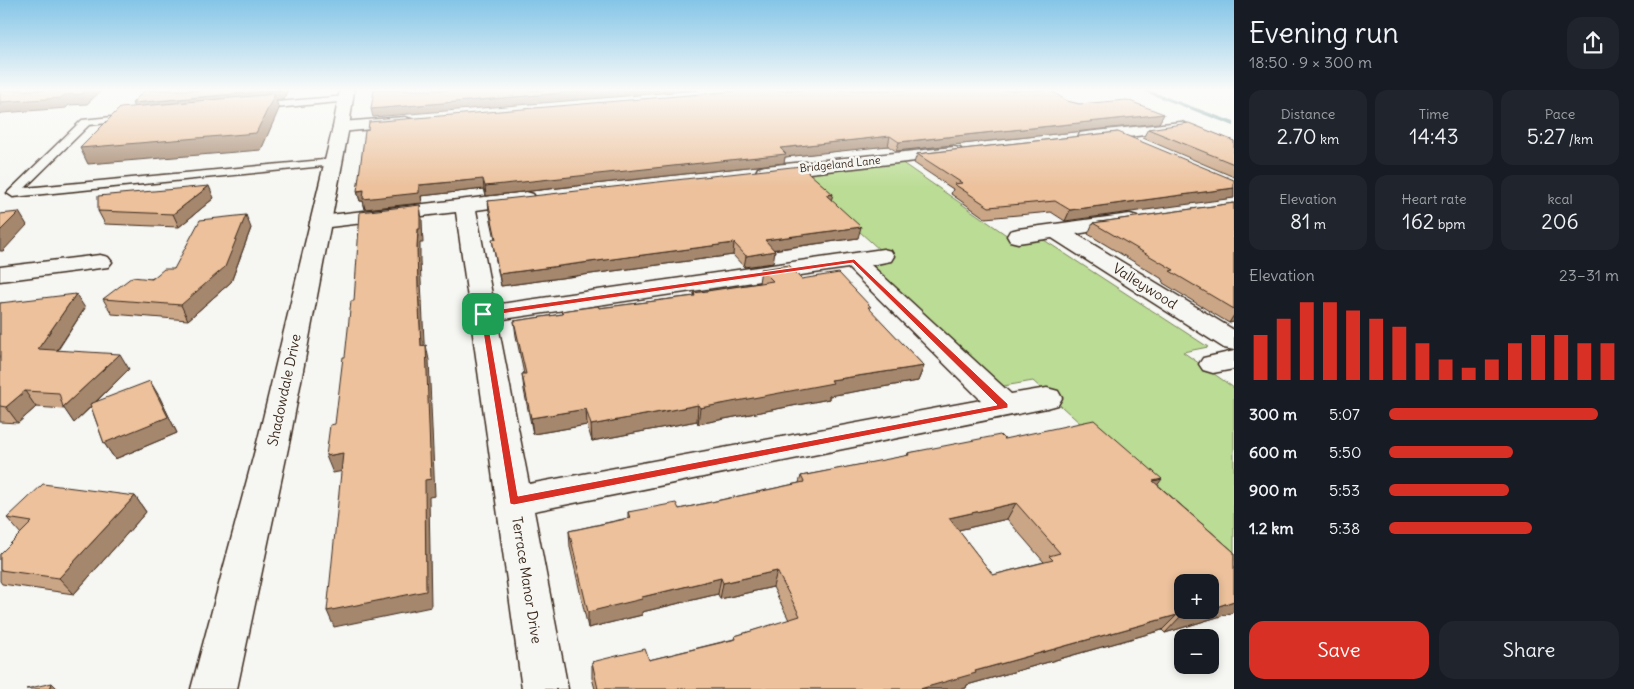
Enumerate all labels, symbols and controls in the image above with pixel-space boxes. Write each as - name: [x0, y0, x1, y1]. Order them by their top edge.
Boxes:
- text: Evening run: [1249, 15, 1399, 51]
- button: share: [1567, 17, 1619, 69]
- text: 18:50 · 9 × 300 m: [1249, 52, 1372, 72]
- text: Distance: [1281, 105, 1335, 123]
- text: Time: [1419, 105, 1449, 123]
- text: Pace: [1545, 105, 1575, 123]
- text: 2.70: [1277, 123, 1317, 150]
- text: 14:43: [1409, 123, 1459, 150]
- text: 5:27: [1527, 123, 1565, 150]
- text: km: [1317, 130, 1339, 148]
- text: /km: [1565, 130, 1593, 148]
- street label: Bridgeland Lane: [799, 153, 881, 175]
- text: Elevation: [1279, 190, 1337, 208]
- text: Heart rate: [1402, 190, 1466, 208]
- text: kcal: [1547, 190, 1573, 208]
- text: 81: [1290, 208, 1310, 235]
- text: 162: [1402, 208, 1434, 235]
- text: 206: [1541, 208, 1579, 235]
- text: m: [1310, 215, 1326, 233]
- text: bpm: [1434, 215, 1466, 233]
- street label: Valleywood: [1109, 259, 1181, 313]
- text: Elevation: [1249, 265, 1315, 285]
- text: 23–31 m: [1559, 265, 1619, 285]
- pin: [462, 293, 504, 335]
- icon: arrive: [469, 300, 497, 328]
- street label: Shadowdale Drive: [263, 332, 305, 448]
- text: 300 m: [1249, 404, 1297, 424]
- text: 5:07: [1329, 404, 1360, 424]
- text: 600 m: [1249, 442, 1297, 462]
- text: 5:50: [1329, 442, 1362, 462]
- text: 900 m: [1249, 480, 1297, 500]
- text: 5:53: [1329, 480, 1360, 500]
- street label: Terrace Manor Drive: [508, 515, 546, 645]
- text: 1.2 km: [1249, 518, 1293, 538]
- text: 5:38: [1329, 518, 1360, 538]
- map controls: [1174, 574, 1219, 674]
- button: +: [1174, 574, 1219, 619]
- button: Save: [1249, 621, 1429, 679]
- button: Share: [1439, 621, 1619, 679]
- button: −: [1174, 629, 1219, 674]

